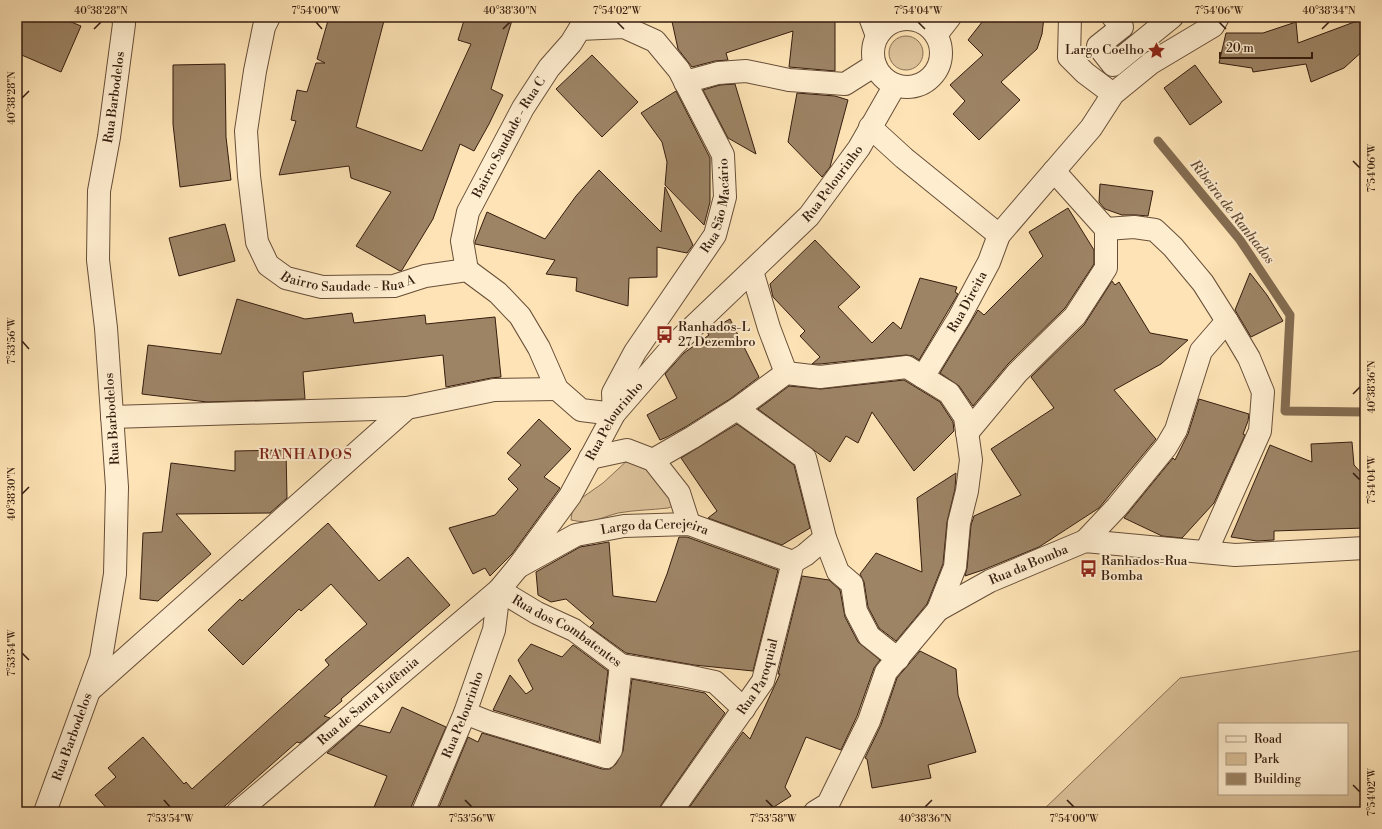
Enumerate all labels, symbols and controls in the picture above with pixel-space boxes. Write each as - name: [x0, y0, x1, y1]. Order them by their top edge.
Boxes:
- text: 40°38'28"N: [74, 5, 128, 17]
- text: 7°54'00"W: [292, 5, 341, 17]
- text: 40°38'30"N: [483, 5, 537, 17]
- text: 7°54'02"W: [593, 5, 642, 17]
- text: 7°54'04"W: [894, 5, 943, 17]
- text: 7°54'06"W: [1195, 5, 1244, 17]
- text: 40°38'34"N: [1302, 5, 1356, 17]
- scale bar: [1220, 34, 1312, 60]
- place icon: Largo Coelho: [1147, 40, 1167, 60]
- text: 20 m: [1226, 41, 1254, 56]
- place label: Largo Coelho: [1065, 42, 1144, 58]
- street label: Rua Barbodelos: [100, 50, 128, 144]
- text: 40°38'28"N: [6, 71, 18, 125]
- street label: Bairro Saudade - Rua C: [468, 74, 549, 202]
- street label: Rua Pelourinho: [799, 142, 866, 226]
- text: 7°54'06"W: [1366, 143, 1378, 192]
- water label: Ribeira de Ranhados: [1185, 156, 1278, 268]
- street label: Rua São Macário: [697, 158, 733, 256]
- street label: Bairro Saudade - Rua A: [276, 268, 418, 295]
- street label: Rua Direita: [944, 268, 991, 336]
- text: 7°53'56"W: [6, 317, 18, 364]
- place label: Ranhados-L 27 Dezembro: [678, 319, 756, 350]
- bus stop icon: Ranhados-L 27 Dezembro: [655, 324, 675, 344]
- text: 40°38'36"N: [1366, 360, 1378, 414]
- street label: Rua Barbodelos: [101, 372, 123, 466]
- street label: Rua Pelourinho: [583, 378, 646, 463]
- district label: RANHADOS: [259, 445, 353, 464]
- text: 7°54'04"W: [1366, 455, 1378, 504]
- text: 40°38'30"N: [6, 467, 18, 521]
- street label: Largo da Cerejeira: [599, 516, 711, 539]
- street label: Rua da Bomba: [987, 541, 1071, 588]
- place label: Ranhados-Rua Bomba: [1100, 553, 1188, 584]
- bus stop icon: Ranhados-Rua Bomba: [1078, 558, 1098, 578]
- street label: Rua dos Combatentes: [509, 592, 625, 671]
- text: 7°53'54"W: [6, 629, 18, 676]
- street label: Rua Paroquial: [734, 637, 781, 718]
- street label: Rua de Santa Eufêmia: [314, 653, 422, 749]
- street label: Rua Pelourinho: [439, 669, 487, 761]
- street label: Rua Barbodelos: [49, 690, 96, 783]
- legend: [1218, 723, 1348, 795]
- text: Road: [1254, 732, 1282, 747]
- text: Park: [1254, 752, 1280, 767]
- text: 7°54'02"W: [1366, 767, 1378, 816]
- text: Building: [1253, 772, 1302, 787]
- text: 7°53'54"W: [147, 813, 194, 825]
- text: 7°53'56"W: [449, 813, 496, 825]
- text: 7°53'58"W: [750, 813, 797, 825]
- text: 40°38'36"N: [898, 813, 952, 825]
- text: 7°54'00"W: [1050, 813, 1099, 825]

